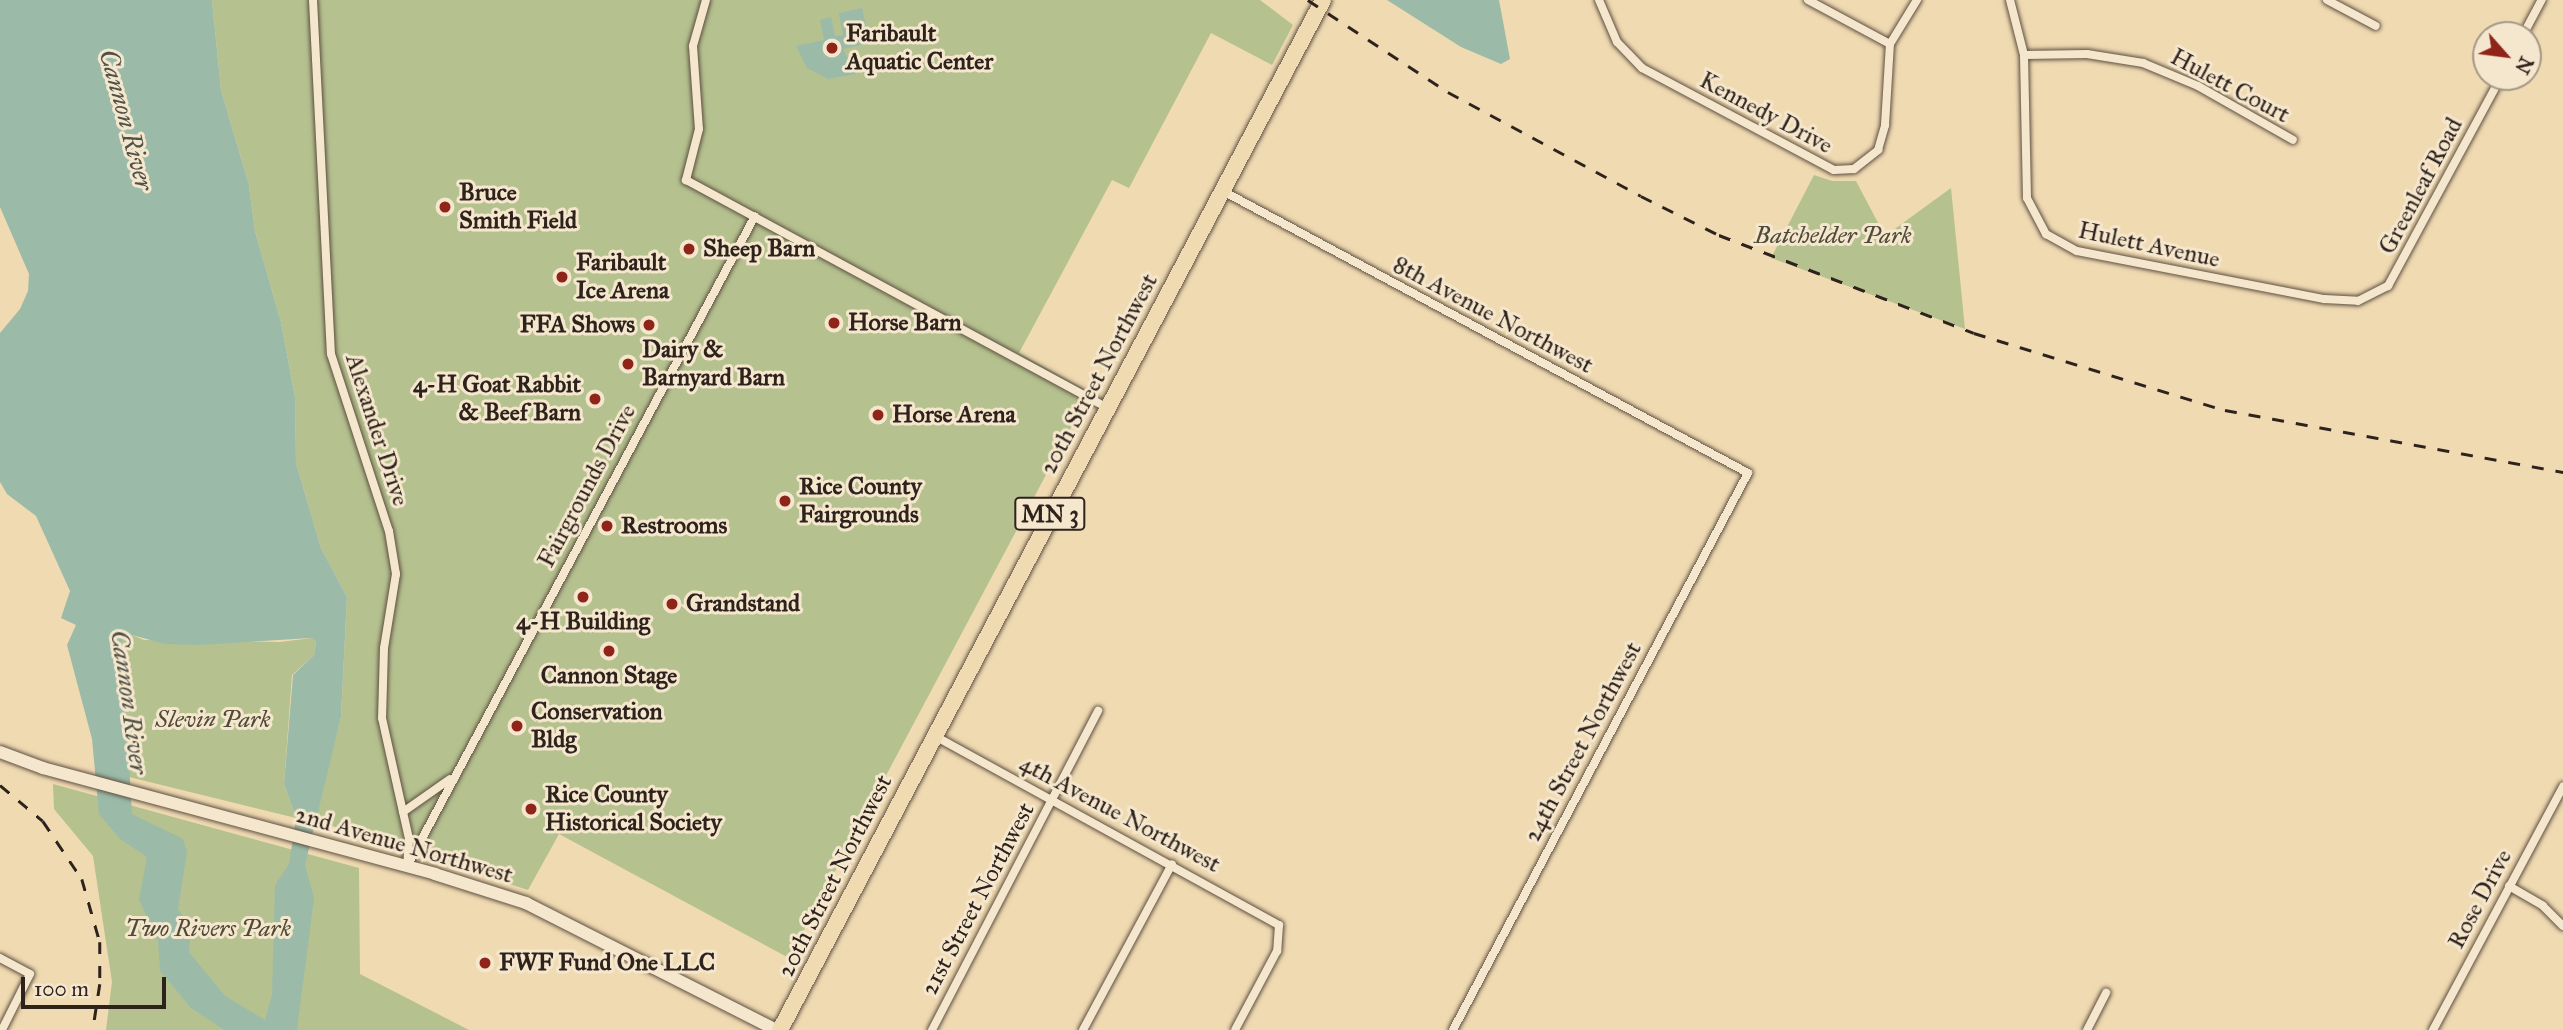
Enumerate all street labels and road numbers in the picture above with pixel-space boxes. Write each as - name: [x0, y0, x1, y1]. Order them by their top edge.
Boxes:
- street label: Hulett Court: [2166, 43, 2294, 129]
- street label: Kennedy Drive: [1695, 66, 1837, 160]
- street label: Greenleaf Road: [2373, 113, 2469, 259]
- street label: Hulett Avenue: [2076, 216, 2222, 274]
- street label: 8th Avenue Northwest: [1388, 250, 1598, 380]
- street label: 20th Street Northwest: [1034, 269, 1164, 479]
- street label: Alexander Drive: [339, 350, 415, 510]
- street label: Fairgrounds Drive: [532, 400, 642, 572]
- road number: MN 3: [1013, 494, 1087, 534]
- street label: 24th Street Northwest: [1518, 637, 1648, 847]
- street label: 4th Avenue Northwest: [1015, 749, 1225, 879]
- street label: 20th Street Northwest: [772, 770, 898, 982]
- street label: 21st Street Northwest: [915, 798, 1041, 1000]
- street label: 2nd Avenue Northwest: [292, 800, 516, 890]
- street label: Rose Drive: [2442, 844, 2518, 954]

